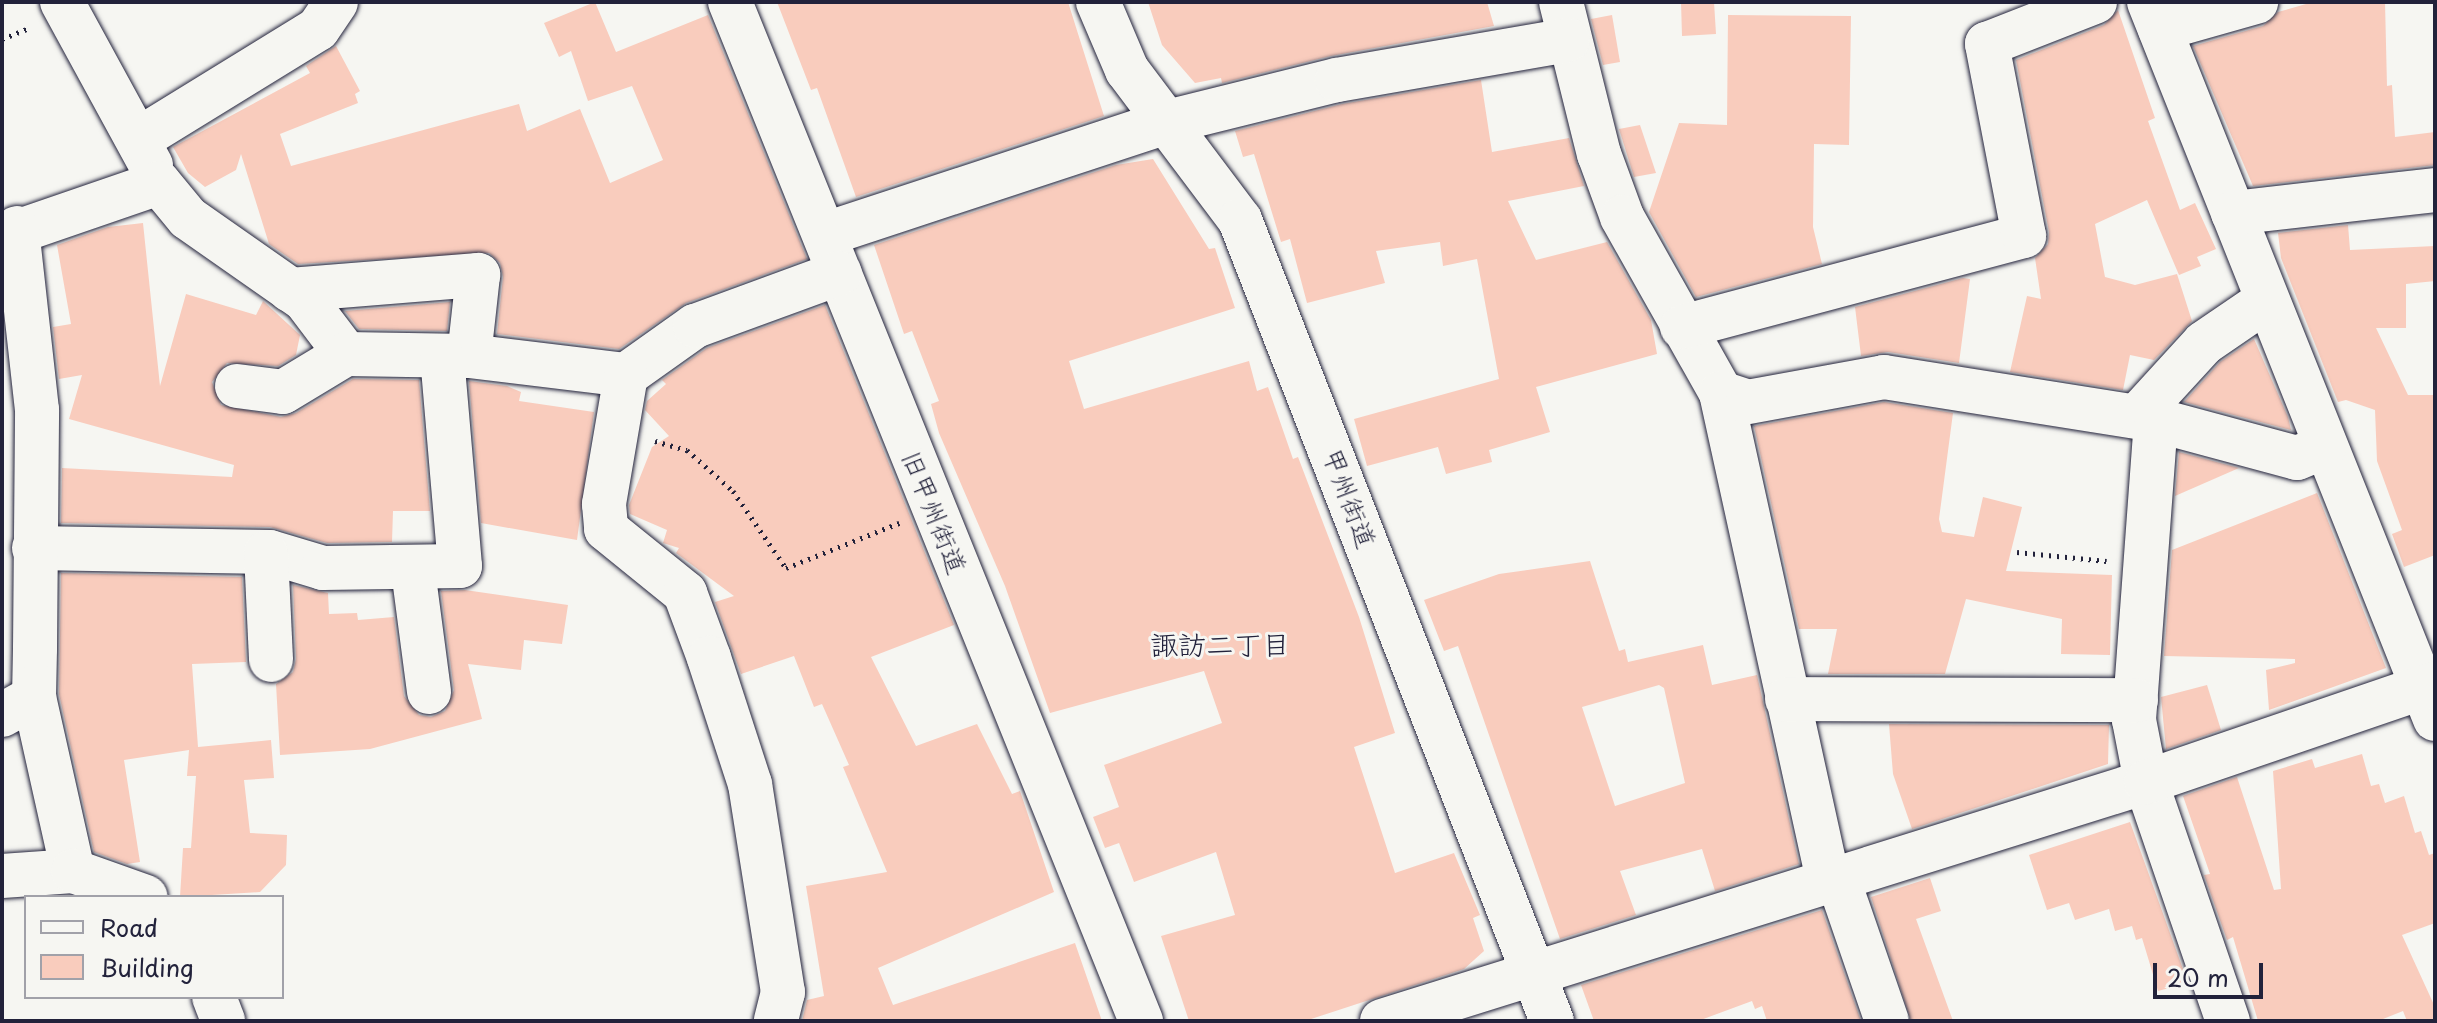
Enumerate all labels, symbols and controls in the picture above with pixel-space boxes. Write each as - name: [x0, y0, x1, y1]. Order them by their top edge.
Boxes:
- street label: 甲州街道: [1317, 444, 1383, 552]
- street label: 旧甲州街道: [896, 446, 974, 578]
- district label: 諏訪二丁目: [1150, 627, 1290, 661]
- legend: [24, 895, 284, 999]
- text: Road: [100, 909, 158, 945]
- scale bar: [2157, 947, 2267, 997]
- text: Building: [100, 949, 194, 985]
- text: 20 m: [2167, 959, 2229, 995]

